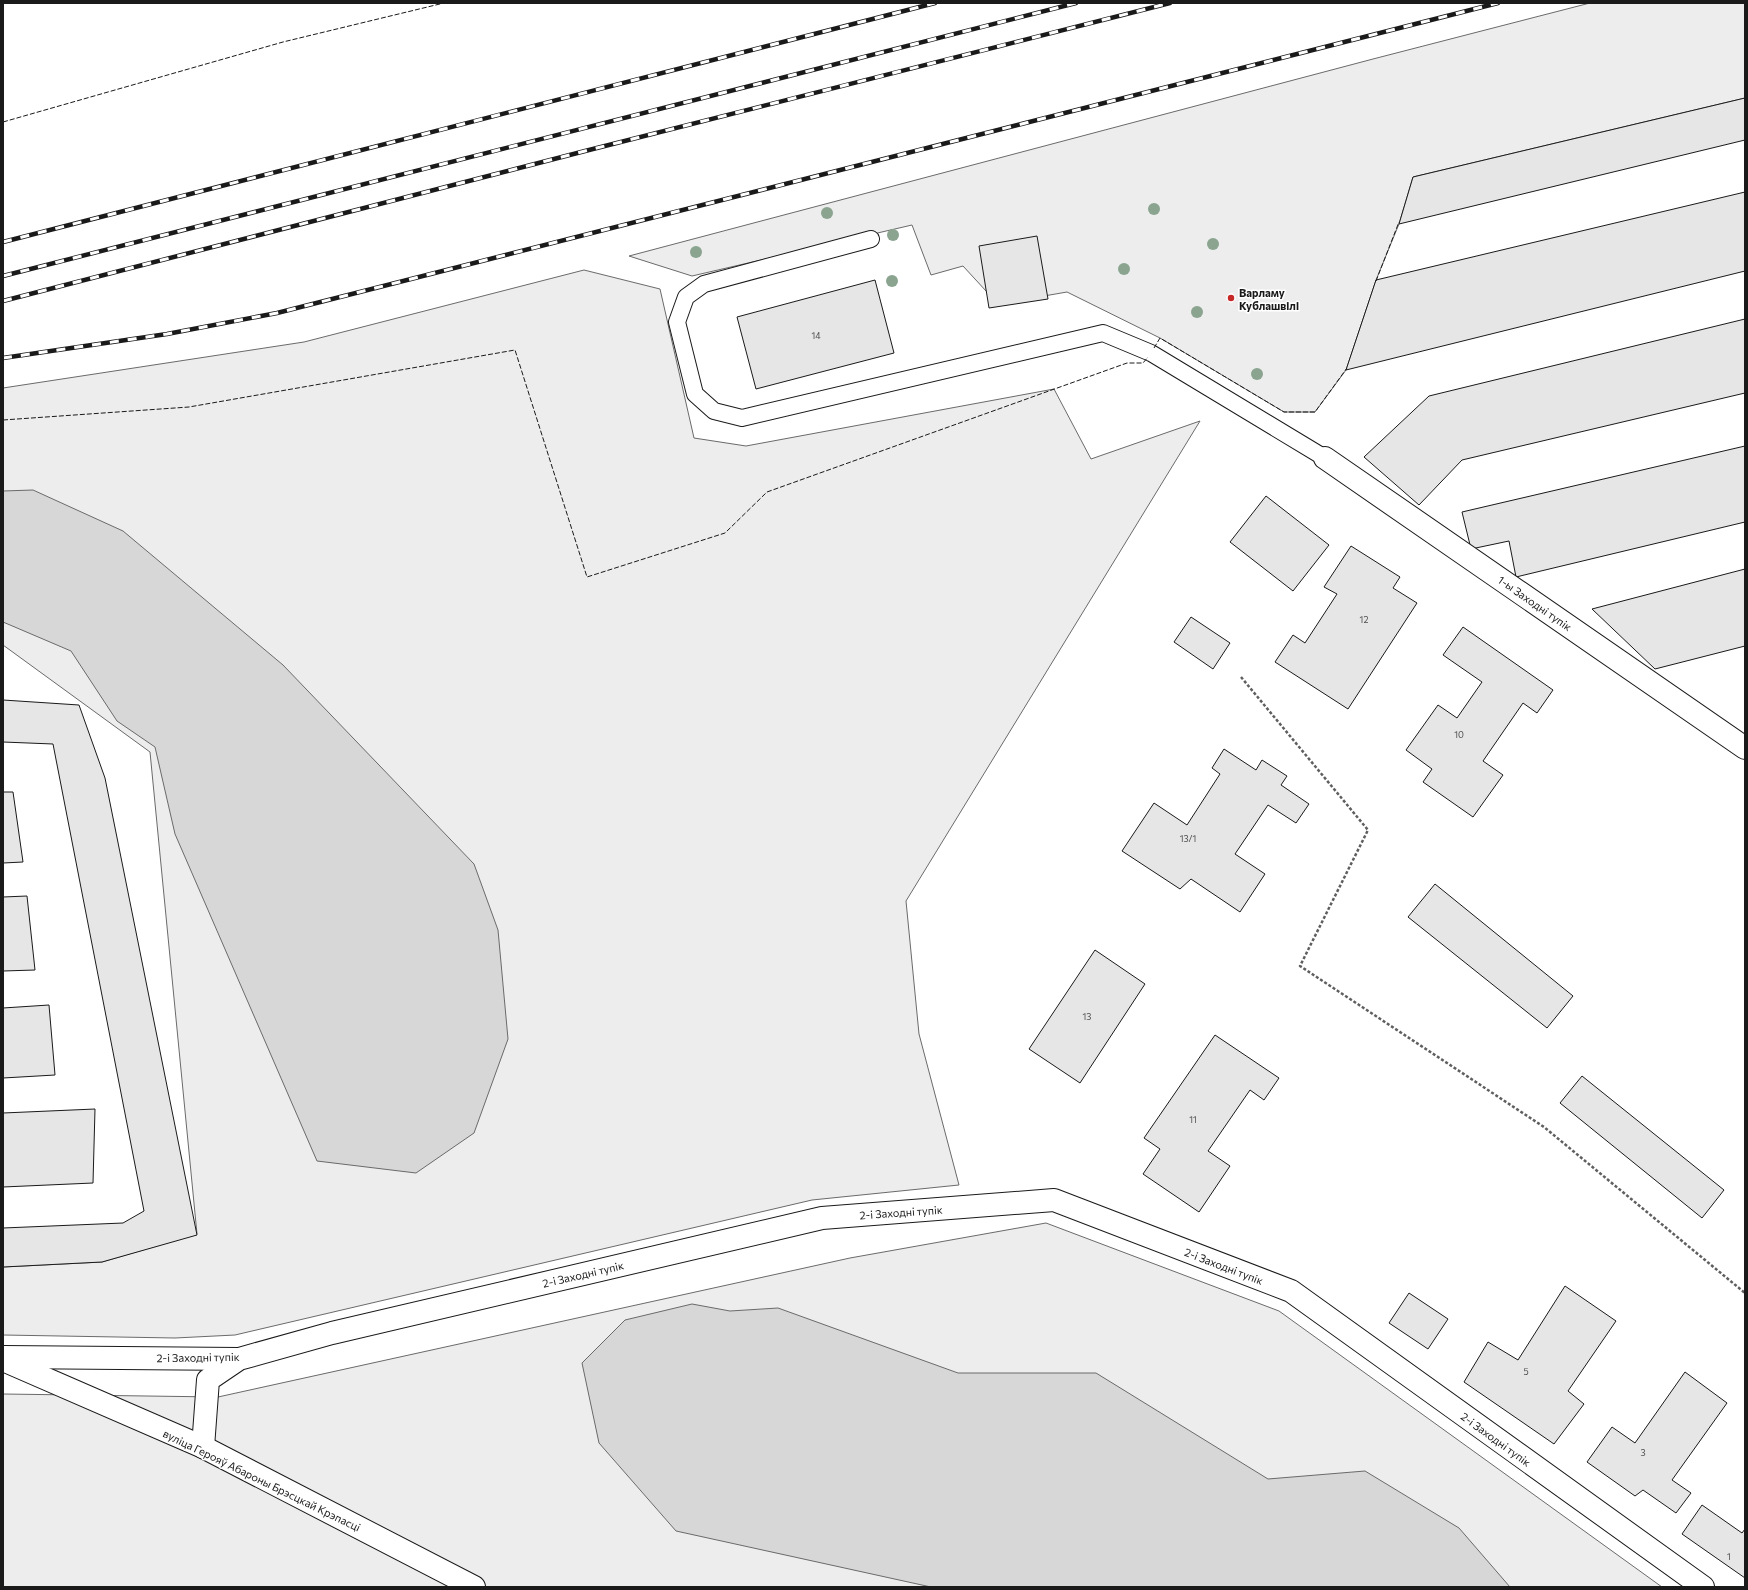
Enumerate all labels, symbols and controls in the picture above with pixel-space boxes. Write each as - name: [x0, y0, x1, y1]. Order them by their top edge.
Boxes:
- place label: Варламу Кублашвілі: [1239, 286, 1299, 312]
- marker: Варламу Кублашвілі: [1226, 293, 1236, 303]
- house number: 14: [811, 330, 821, 341]
- street label: 1-ы Заходні тупік: [1496, 573, 1574, 633]
- house number: 12: [1360, 614, 1368, 625]
- house number: 10: [1454, 729, 1464, 740]
- house number: 13/1: [1180, 833, 1196, 844]
- house number: 13: [1083, 1011, 1091, 1022]
- house number: 11: [1189, 1114, 1197, 1125]
- street label: 2-і Заходні тупік: [859, 1203, 943, 1221]
- street label: 2-і Заходні тупік: [1183, 1245, 1265, 1287]
- street label: 2-і Заходні тупік: [541, 1258, 625, 1290]
- street label: 2-і Заходні тупік: [156, 1350, 240, 1364]
- house number: 5: [1523, 1366, 1529, 1377]
- street label: 2-і Заходні тупік: [1458, 1409, 1534, 1469]
- street label: вуліца Герояў Абароны Брэсцкай Крэпасці: [161, 1426, 363, 1534]
- house number: 3: [1640, 1447, 1646, 1458]
- house number: 1: [1727, 1551, 1731, 1562]

